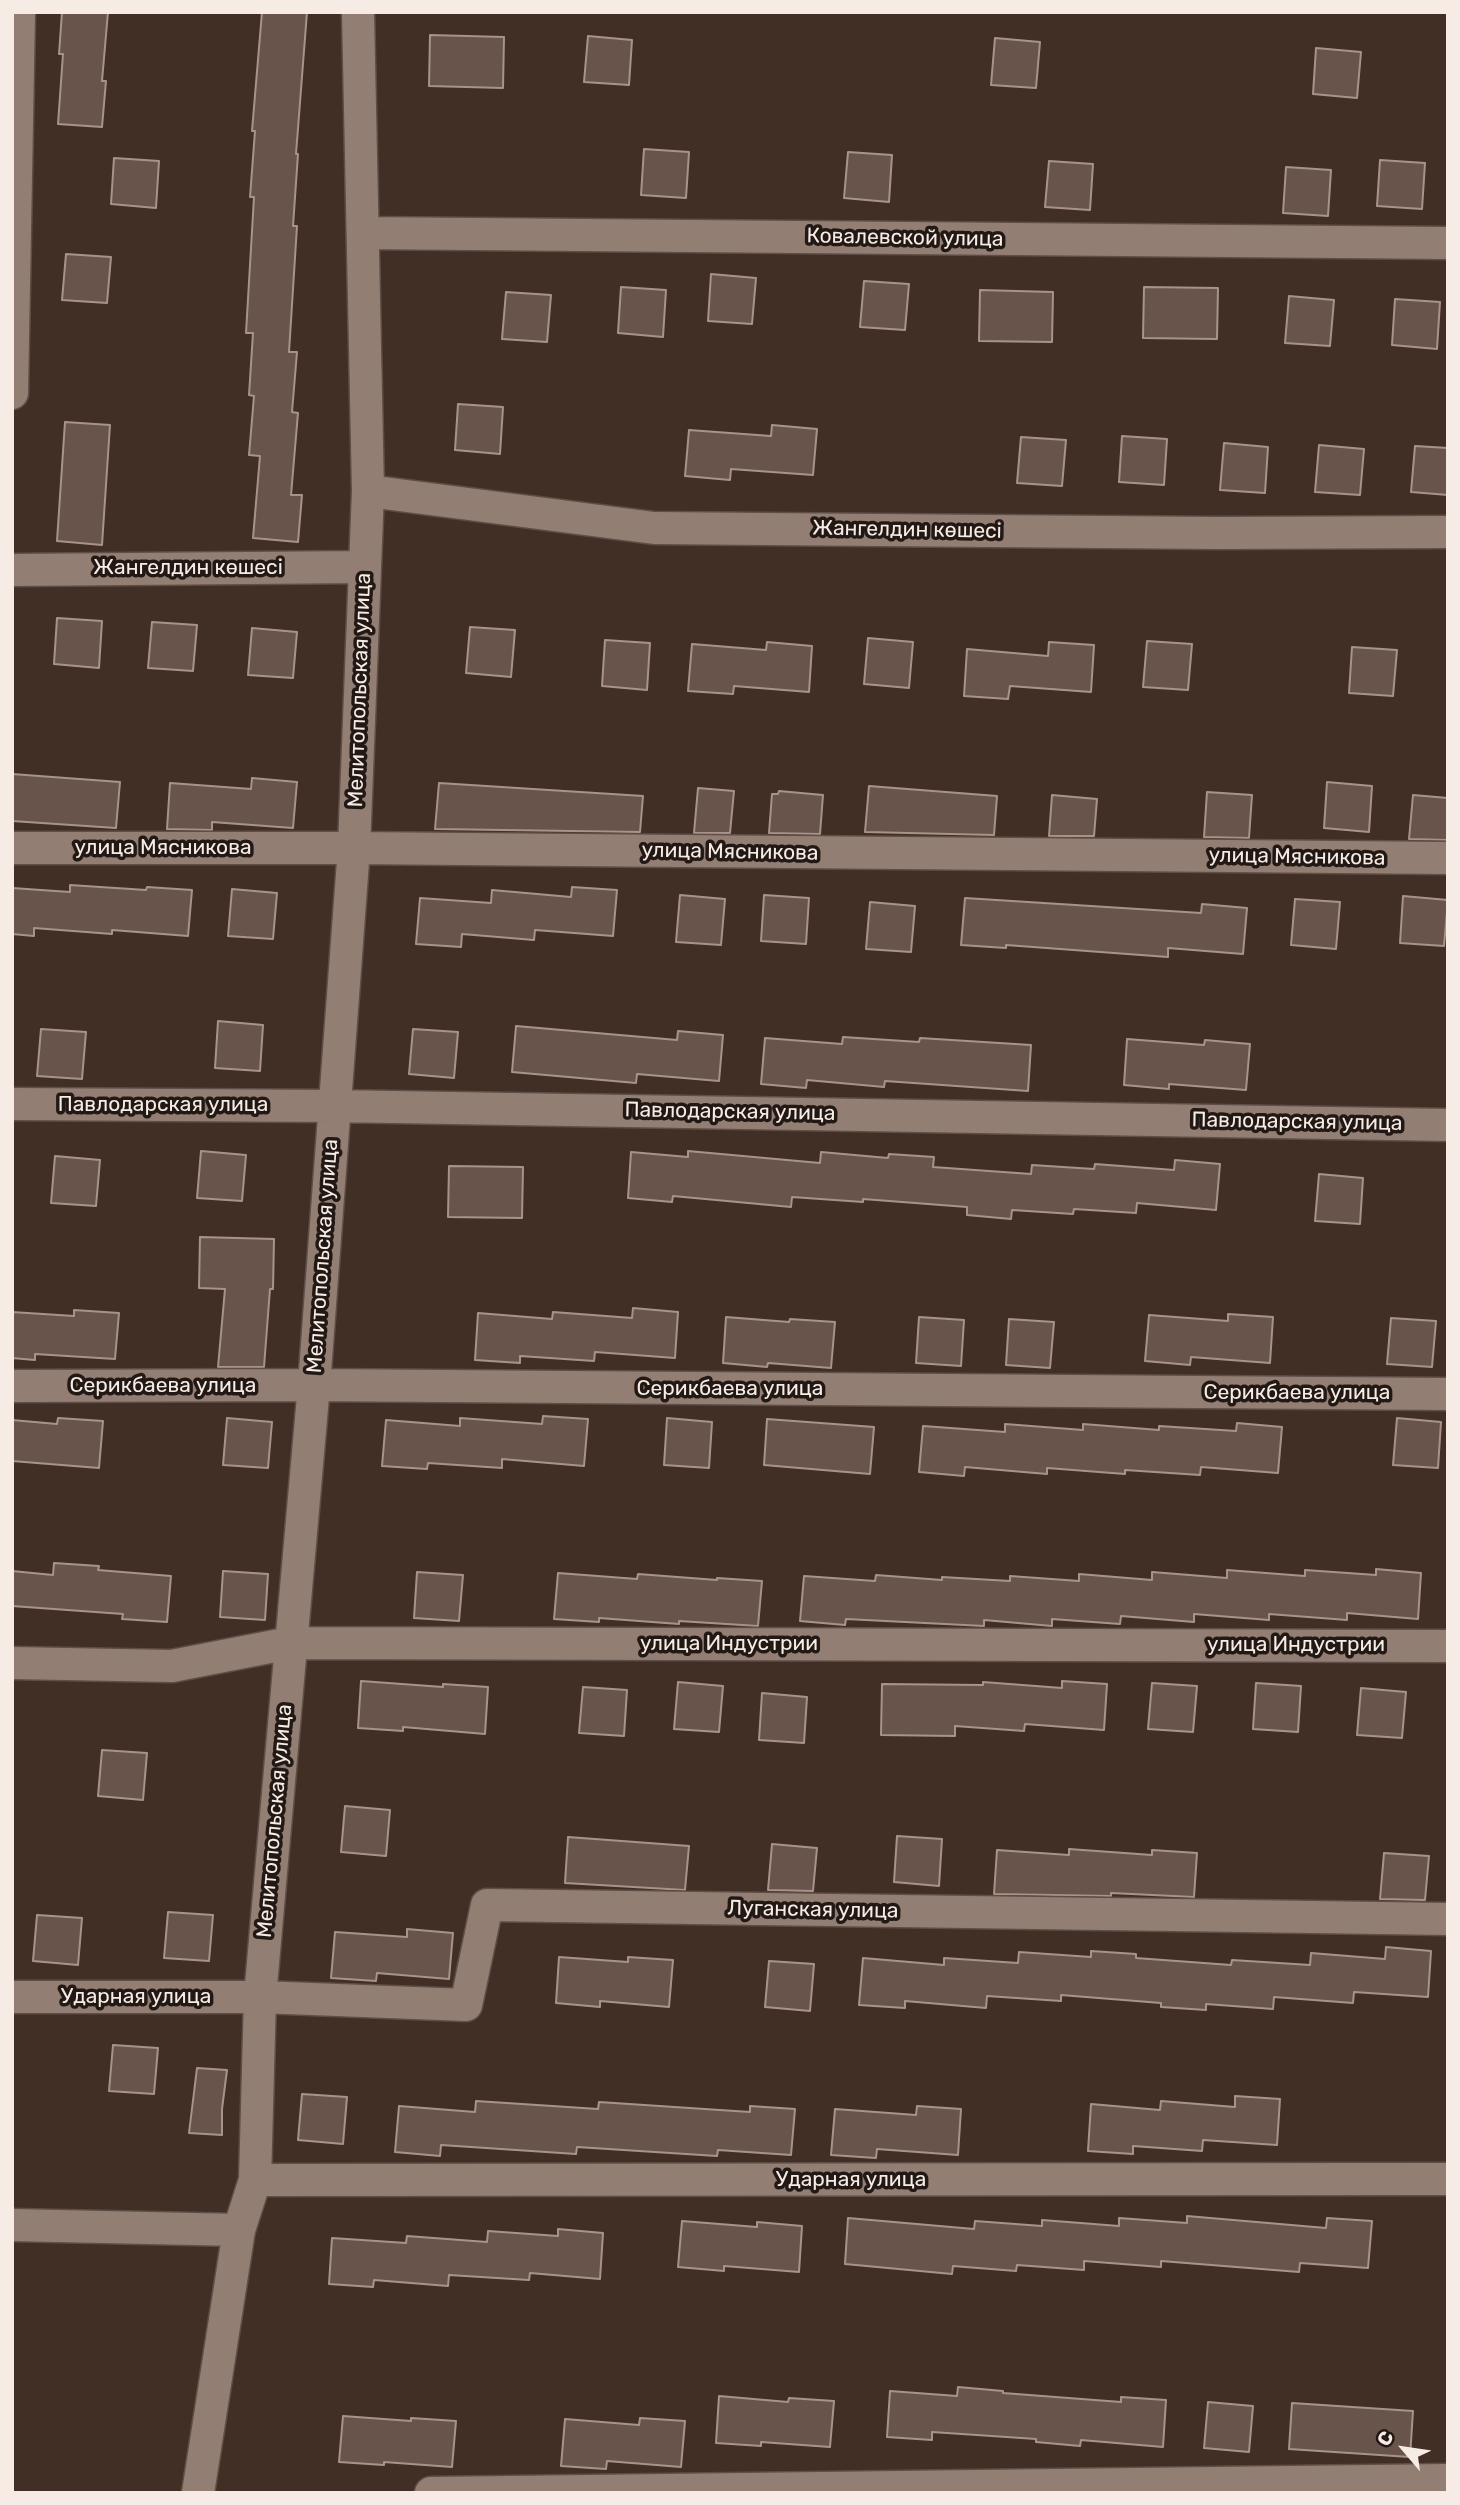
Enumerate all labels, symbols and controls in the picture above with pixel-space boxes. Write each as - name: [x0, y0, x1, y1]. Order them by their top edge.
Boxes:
- street label: Ковалевской улица: [806, 224, 1004, 252]
- street label: Жангелдин көшесі: [812, 516, 1002, 544]
- street label: Жангелдин көшесі: [93, 555, 283, 581]
- street label: Мелитопольская улица: [343, 572, 377, 808]
- street label: улица Мясникова: [74, 835, 252, 861]
- street label: улица Мясникова: [641, 838, 819, 866]
- street label: улица Мясникова: [1208, 843, 1386, 871]
- street label: Павлодарская улица: [58, 1092, 268, 1118]
- street label: Павлодарская улица: [624, 1098, 836, 1126]
- street label: Павлодарская улица: [1191, 1108, 1403, 1136]
- street label: Мелитопольская улица: [302, 1138, 344, 1374]
- street label: Серикбаева улица: [70, 1373, 256, 1399]
- street label: Серикбаева улица: [637, 1376, 823, 1402]
- street label: Серикбаева улица: [1204, 1380, 1390, 1406]
- street label: улица Индустрии: [640, 1631, 818, 1657]
- street label: улица Индустрии: [1207, 1632, 1385, 1658]
- street label: Мелитопольская улица: [252, 1703, 298, 1939]
- street label: Луганская улица: [727, 1896, 899, 1924]
- street label: Ударная улица: [61, 1984, 211, 2010]
- street label: Ударная улица: [776, 2167, 926, 2193]
- north arrow: [1369, 2414, 1439, 2484]
- text: С: [1372, 2427, 1398, 2450]

